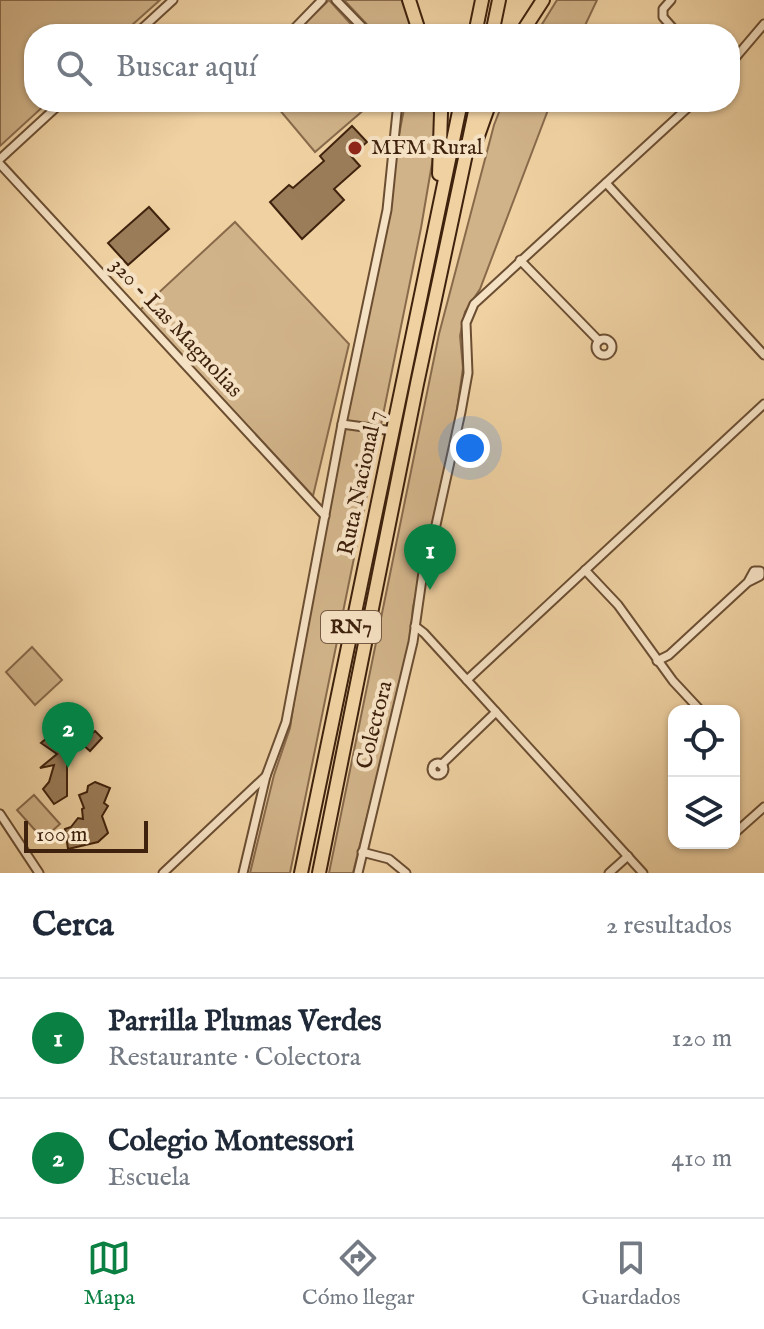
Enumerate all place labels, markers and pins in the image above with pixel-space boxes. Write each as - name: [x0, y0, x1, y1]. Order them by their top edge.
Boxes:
- place label: MFM Rural: [371, 134, 483, 162]
- marker: MFM Rural: [346, 139, 364, 157]
- pin: 1: [404, 524, 456, 590]
- pin: 2: [42, 702, 94, 768]

